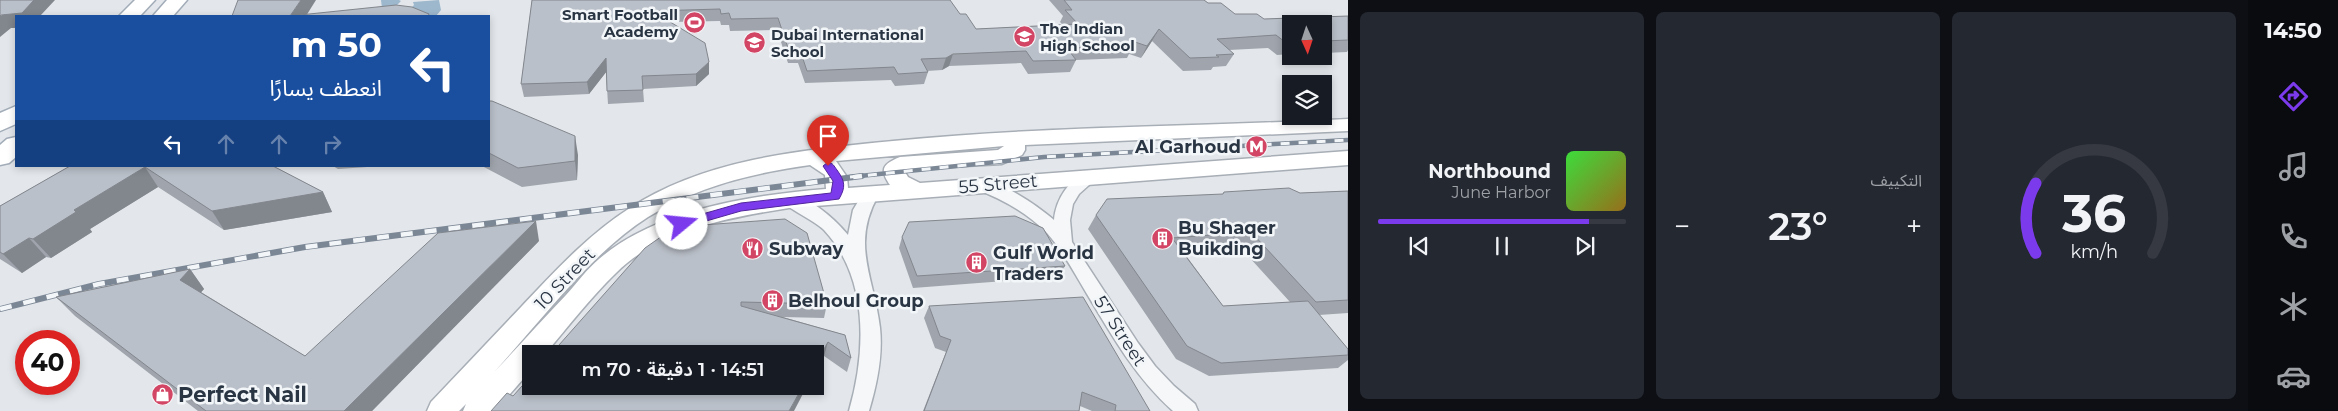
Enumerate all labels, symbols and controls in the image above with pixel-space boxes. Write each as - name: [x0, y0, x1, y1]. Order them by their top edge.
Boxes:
- place label: Smart Football Academy: [562, 5, 679, 41]
- sports icon: Smart Football Academy: [682, 11, 706, 35]
- north arrow: [1282, 15, 1332, 65]
- map controls: [1282, 15, 1332, 125]
- text: 14:50: [2264, 17, 2322, 44]
- place label: The Indian High School: [1040, 19, 1135, 55]
- text: 50 m: [291, 23, 382, 66]
- place label: Dubai International School: [771, 25, 924, 61]
- school or university icon: The Indian High School: [1012, 25, 1036, 49]
- school or university icon: Dubai International School: [743, 31, 767, 55]
- icon: left: [400, 35, 465, 100]
- text: انعطف يسارًا: [269, 75, 382, 102]
- button: layers: [1282, 75, 1332, 125]
- icon: directions: [2276, 79, 2311, 114]
- pin: [807, 115, 849, 166]
- icon: arrive: [814, 122, 842, 150]
- icon: left: [159, 130, 187, 158]
- icon: ahead: [212, 130, 240, 158]
- icon: ahead: [265, 130, 293, 158]
- icon: right: [318, 130, 346, 158]
- metro station icon: Al Garhoud: [1245, 135, 1269, 159]
- place label: Al Garhoud: [1134, 136, 1241, 158]
- icon: music: [2276, 149, 2311, 184]
- text: Northbound: [1428, 160, 1551, 183]
- street label: 55 Street: [957, 170, 1039, 198]
- text: التكييف: [1870, 171, 1922, 190]
- text: 36: [2061, 182, 2126, 245]
- text: June Harbor: [1452, 183, 1551, 202]
- position arrow: [655, 197, 707, 249]
- text: 23°: [1768, 203, 1828, 250]
- text: −: [1674, 209, 1690, 243]
- text: +: [1906, 209, 1922, 243]
- place label: Bu Shaqer Buikding: [1178, 217, 1276, 260]
- icon: phone: [2276, 219, 2311, 254]
- building icon: Bu Shaqer Buikding: [1150, 226, 1174, 250]
- icon: previous: [1405, 232, 1433, 260]
- icon: pause: [1488, 232, 1516, 260]
- icon: next: [1571, 232, 1599, 260]
- restaurant icon: Subway: [741, 237, 765, 261]
- place label: Subway: [769, 238, 843, 260]
- text: km/h: [2070, 241, 2118, 262]
- place label: Gulf World Traders: [993, 242, 1094, 285]
- street label: 10 Street: [530, 243, 600, 315]
- building icon: Gulf World Traders: [965, 251, 989, 275]
- building icon: Belhoul Group: [760, 289, 784, 313]
- icon: climate: [2276, 289, 2311, 324]
- place label: Belhoul Group: [788, 290, 924, 312]
- street label: 57 Street: [1089, 292, 1151, 370]
- speed limit sign: 40: [15, 330, 80, 395]
- text: 14:51 · 1 دقيقة · 70 m: [582, 358, 764, 381]
- icon: car: [2276, 359, 2311, 394]
- shop icon: Perfect Nail: [150, 382, 174, 406]
- place label: Perfect Nail: [178, 382, 307, 407]

